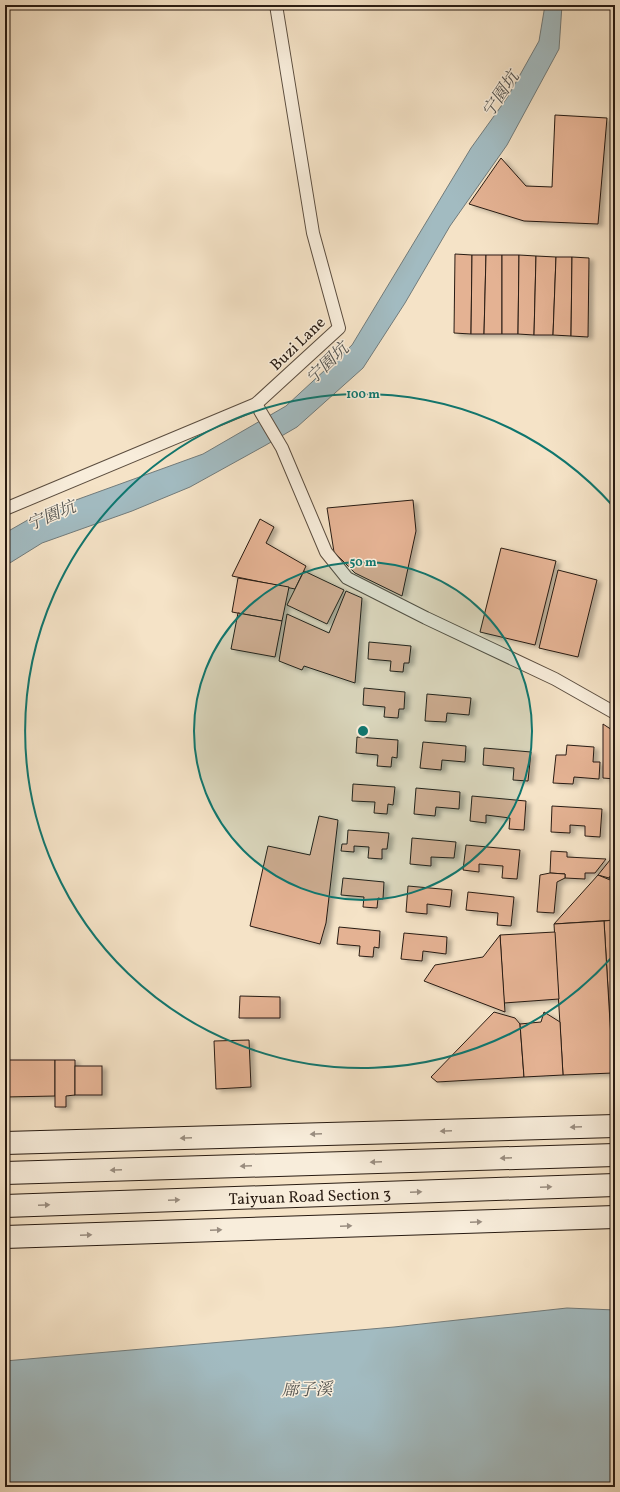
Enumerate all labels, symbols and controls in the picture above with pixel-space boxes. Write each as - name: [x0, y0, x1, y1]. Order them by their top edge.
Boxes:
- water label: 宁園坑: [477, 65, 527, 122]
- street label: Buzi Lane: [266, 313, 331, 376]
- water label: 宁園坑: [302, 336, 357, 390]
- text: 100 m: [346, 387, 380, 403]
- water label: 宁園坑: [24, 495, 82, 537]
- text: 50 m: [349, 555, 377, 571]
- centre of rings: [356, 724, 370, 738]
- one-way arrow: [569, 1124, 582, 1130]
- one-way arrow: [439, 1128, 452, 1134]
- one-way arrow: [310, 1131, 322, 1138]
- one-way arrow: [179, 1135, 192, 1141]
- one-way arrow: [499, 1155, 512, 1161]
- one-way arrow: [369, 1159, 382, 1165]
- one-way arrow: [239, 1163, 252, 1169]
- one-way arrow: [109, 1167, 122, 1173]
- street label: Taiyuan Road Section 3: [228, 1184, 391, 1211]
- one-way arrow: [540, 1184, 553, 1190]
- one-way arrow: [410, 1188, 422, 1195]
- one-way arrow: [168, 1197, 181, 1203]
- one-way arrow: [38, 1202, 51, 1208]
- one-way arrow: [470, 1219, 483, 1225]
- one-way arrow: [340, 1223, 353, 1229]
- one-way arrow: [210, 1227, 222, 1234]
- one-way arrow: [80, 1231, 92, 1238]
- water label: 廍子溪: [281, 1379, 335, 1402]

